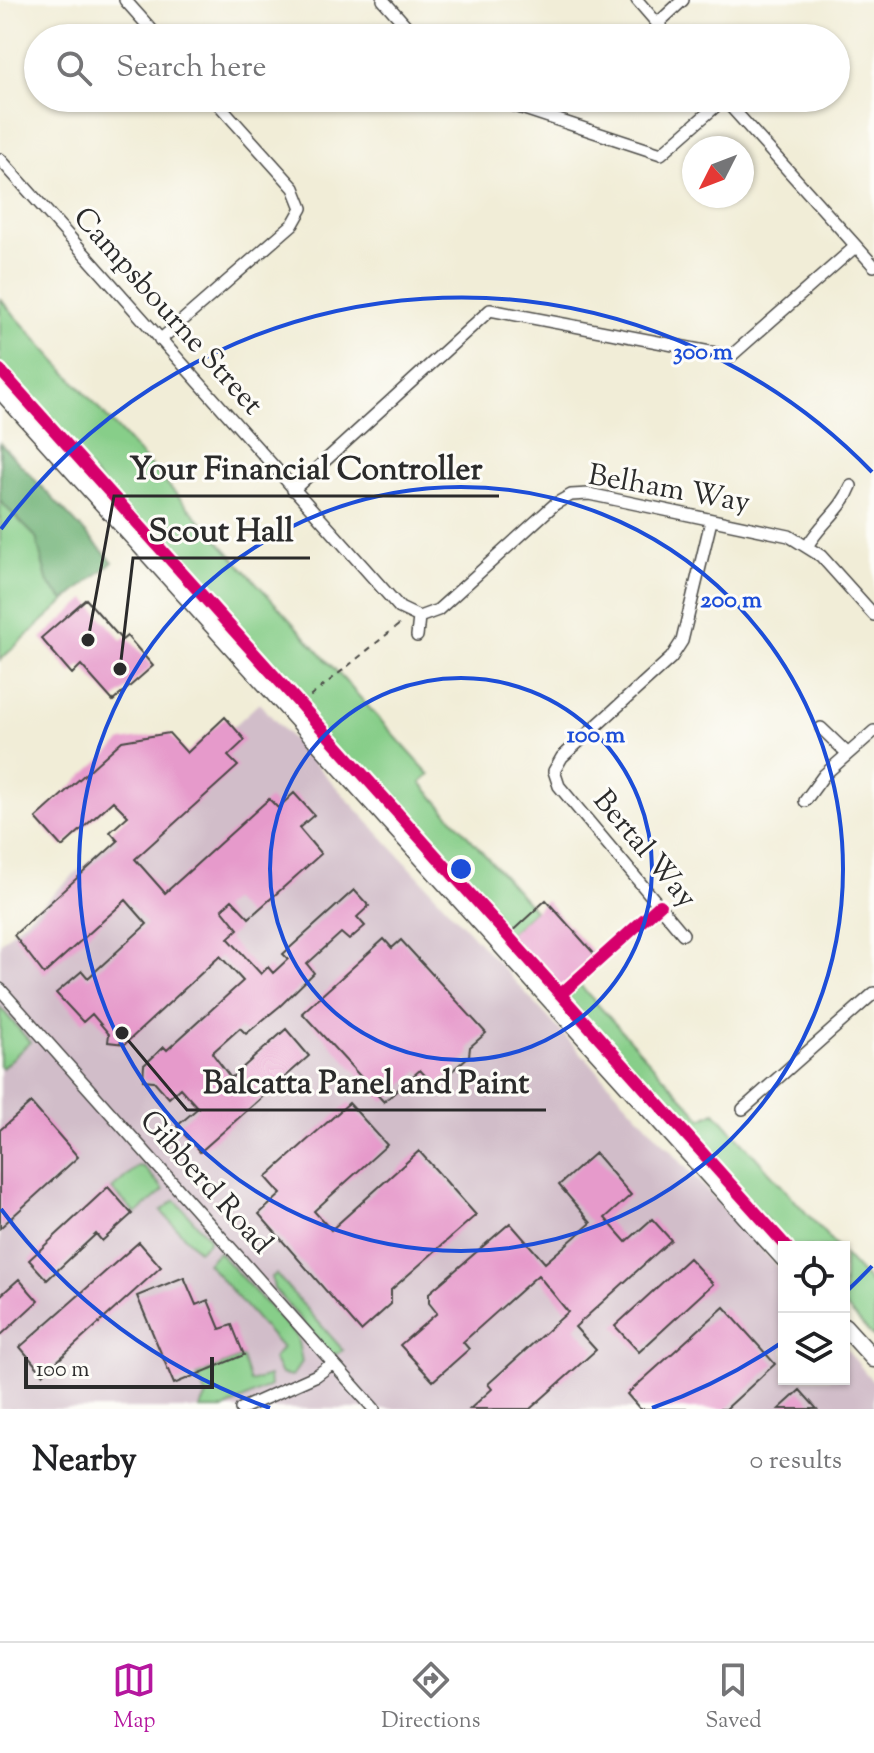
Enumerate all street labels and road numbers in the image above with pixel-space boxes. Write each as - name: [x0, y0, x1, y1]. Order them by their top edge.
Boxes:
- street label: Campsbourne Street: [62, 198, 272, 426]
- street label: Belham Way: [585, 455, 753, 525]
- street label: Bertal Way: [582, 781, 706, 919]
- street label: Gibberd Road: [128, 1101, 282, 1265]

